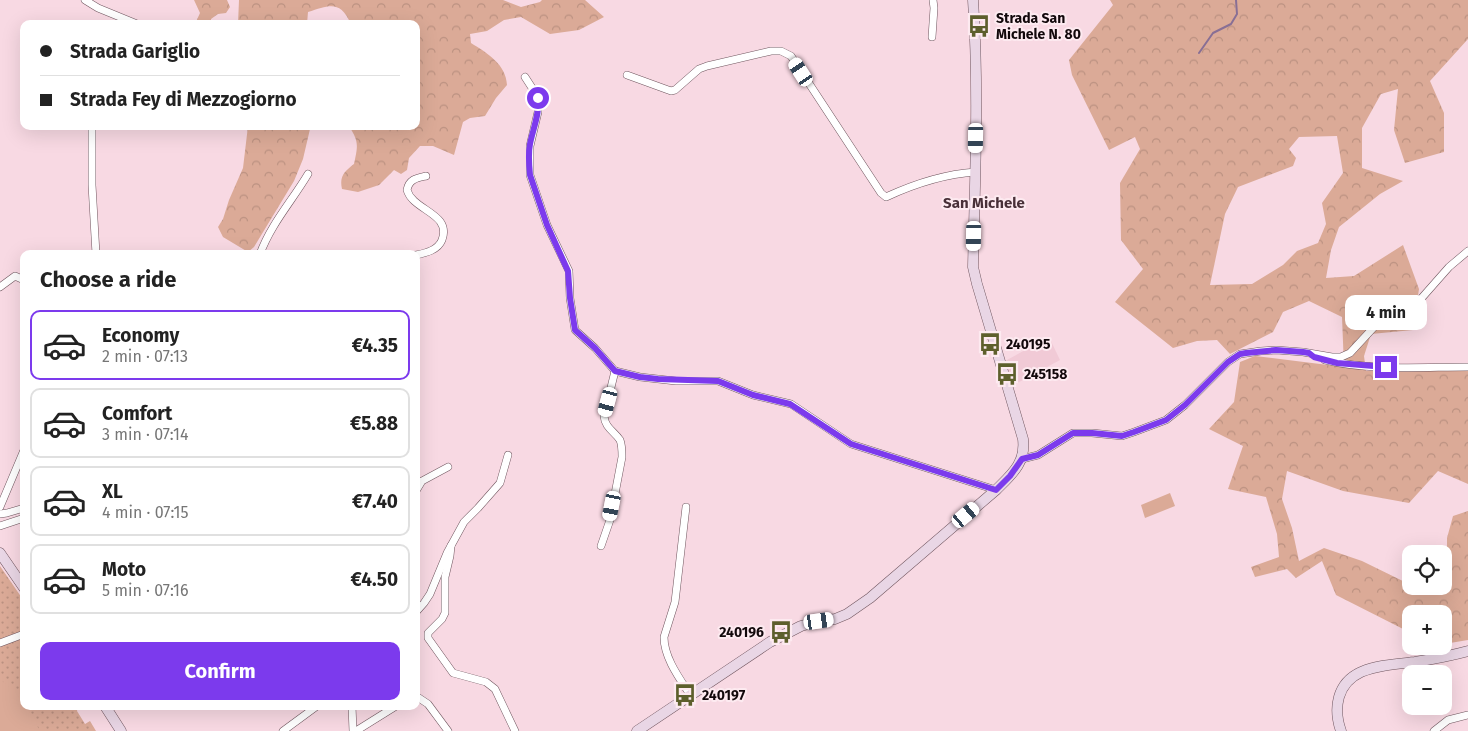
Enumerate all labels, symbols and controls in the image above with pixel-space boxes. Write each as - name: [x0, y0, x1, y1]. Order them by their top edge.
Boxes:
- place label: Strada San Michele N. 80: [996, 10, 1081, 43]
- bus stop icon: Strada San Michele N. 80: [966, 13, 992, 39]
- text: Strada Gariglio: [70, 40, 200, 63]
- car: [786, 55, 815, 89]
- route start: [527, 87, 549, 109]
- text: Strada Fey di Mezzogiorno: [70, 88, 297, 111]
- car: [968, 123, 983, 153]
- district label: San Michele: [943, 194, 1025, 212]
- car: [966, 221, 981, 251]
- text: Choose a ride: [40, 266, 176, 293]
- callout: 4 min: [1345, 294, 1427, 330]
- text: 4 min: [1366, 303, 1406, 322]
- icon: car: [42, 323, 87, 368]
- text: Economy: [102, 324, 179, 347]
- bus stop icon: 240195: [977, 331, 1003, 357]
- text: €4.35: [352, 334, 398, 357]
- place label: 240195: [1006, 336, 1051, 353]
- text: 2 min · 07:13: [102, 347, 188, 366]
- route end: [1375, 356, 1397, 378]
- bus stop icon: 245158: [994, 361, 1020, 387]
- place label: 245158: [1024, 366, 1067, 383]
- car: [596, 386, 619, 418]
- icon: car: [42, 401, 87, 446]
- text: Comfort: [102, 402, 172, 425]
- text: €5.88: [350, 412, 398, 435]
- text: 3 min · 07:14: [102, 425, 189, 444]
- icon: car: [42, 479, 87, 524]
- text: XL: [102, 480, 123, 503]
- text: €7.40: [352, 490, 398, 513]
- car: [601, 490, 622, 522]
- car: [949, 500, 982, 530]
- text: 4 min · 07:15: [102, 503, 189, 522]
- map controls: [1402, 545, 1452, 715]
- button: locate: [1402, 545, 1452, 595]
- icon: car: [42, 557, 87, 602]
- text: Moto: [102, 558, 146, 581]
- text: €4.50: [351, 568, 398, 591]
- text: 5 min · 07:16: [102, 581, 189, 600]
- button: +: [1402, 605, 1452, 655]
- car: [803, 611, 834, 631]
- bus stop icon: 240196: [768, 619, 794, 645]
- place label: 240196: [719, 624, 764, 641]
- button: Confirm: [40, 642, 400, 700]
- button: −: [1402, 665, 1452, 715]
- bus stop icon: 240197: [672, 682, 698, 708]
- place label: 240197: [702, 687, 746, 704]

